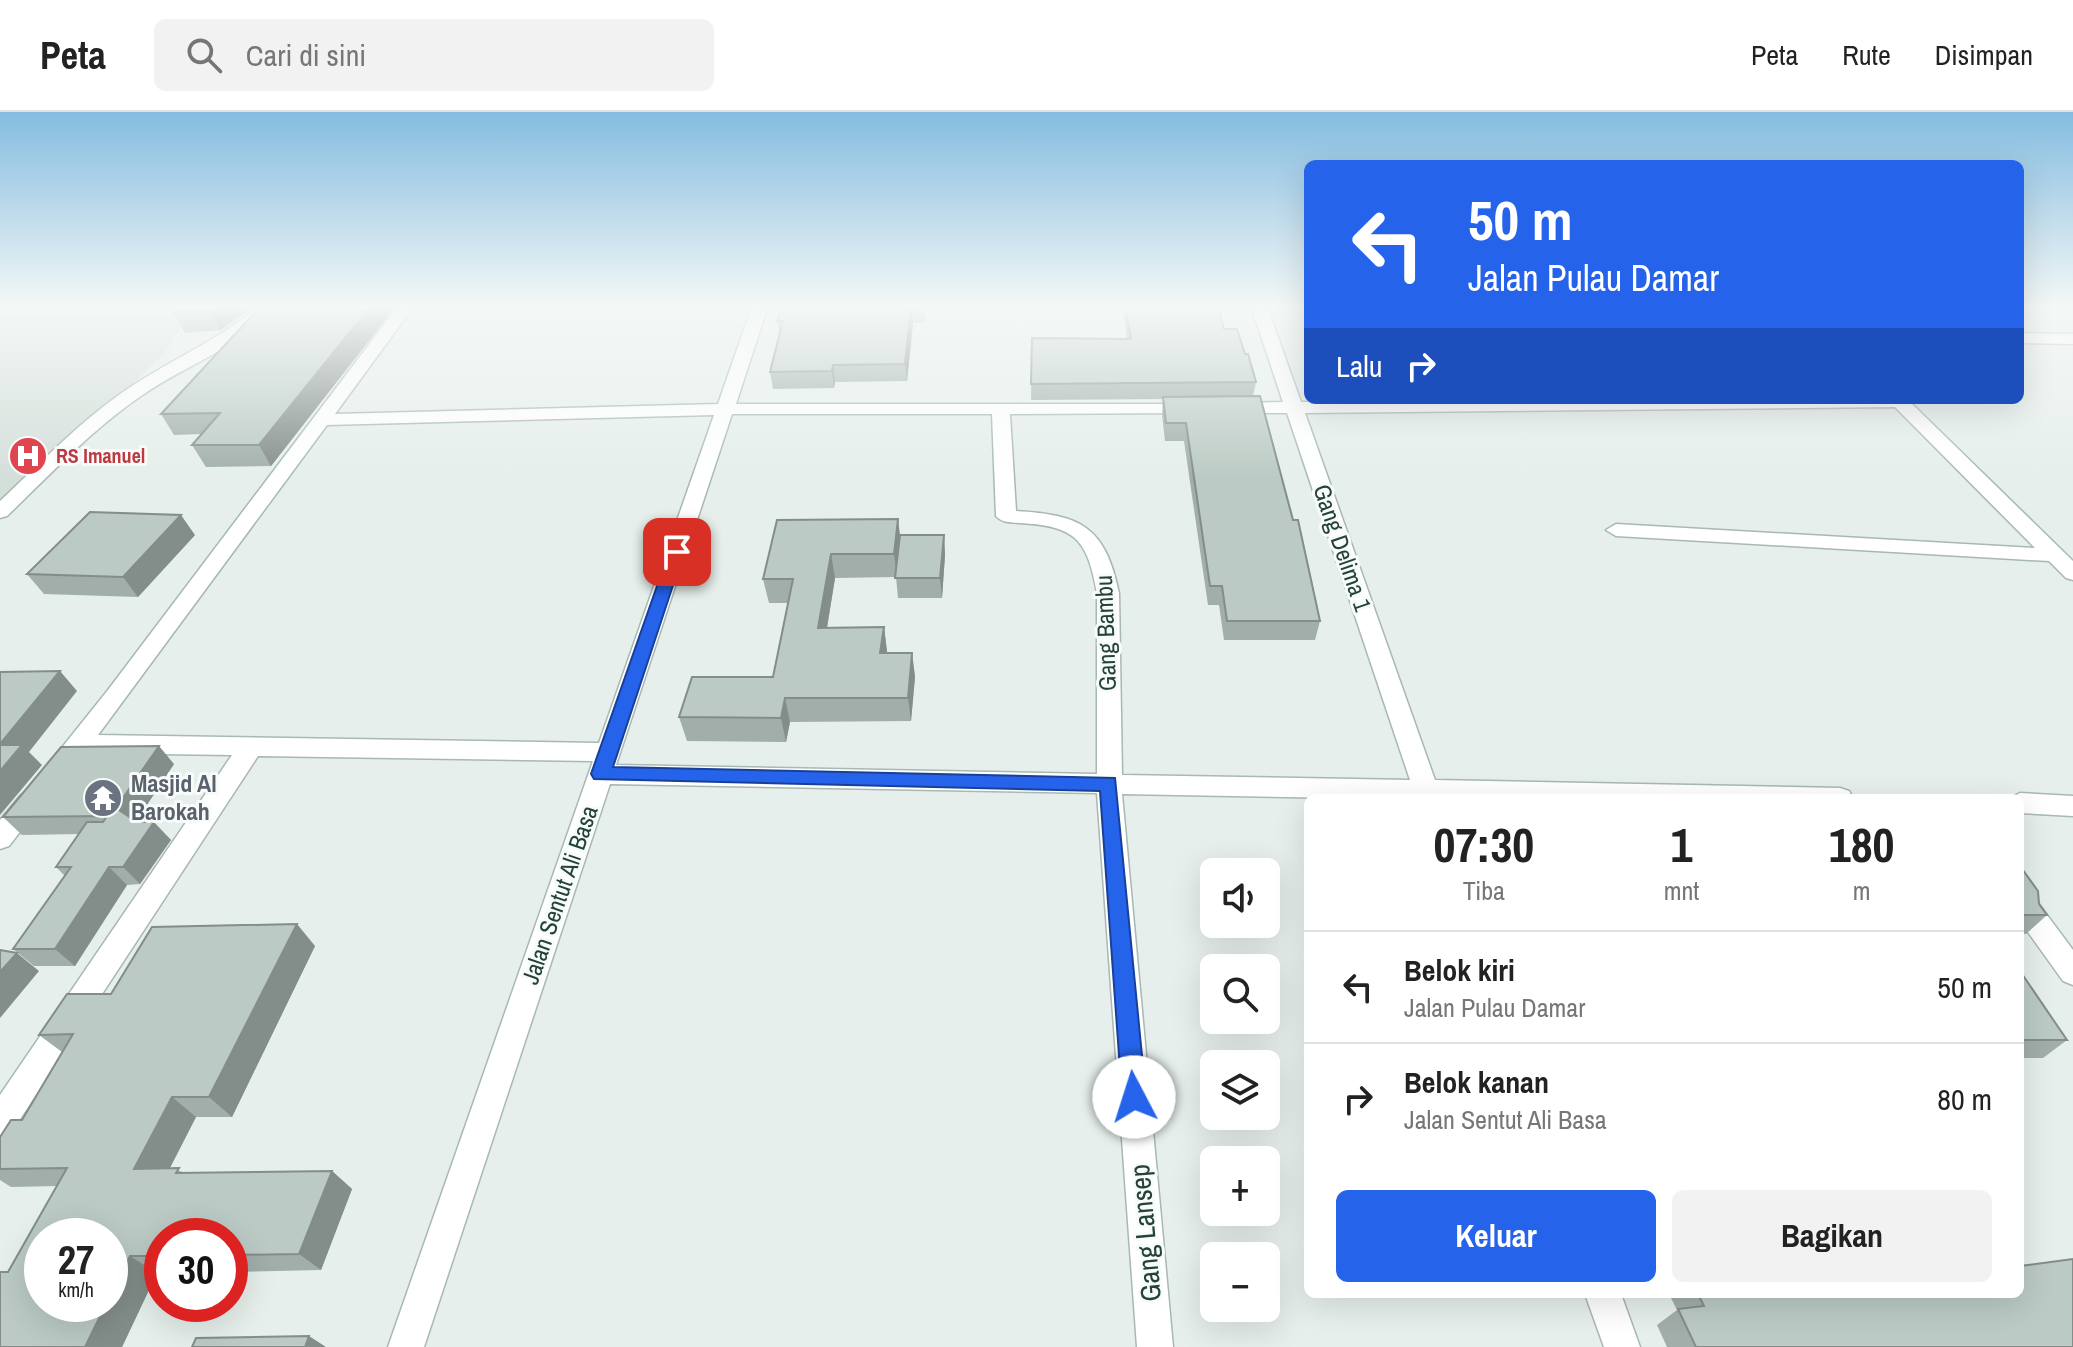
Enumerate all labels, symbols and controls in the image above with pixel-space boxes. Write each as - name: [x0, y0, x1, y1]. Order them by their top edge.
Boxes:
- search box: [154, 19, 714, 91]
- text: Peta: [40, 30, 106, 81]
- icon: search: [182, 33, 226, 77]
- text: Cari di sini: [246, 35, 366, 75]
- text: Peta: [1751, 36, 1798, 74]
- text: Rute: [1842, 36, 1891, 74]
- text: Disimpan: [1935, 36, 2033, 74]
- text: 50 m: [1468, 182, 1573, 257]
- icon: left: [1336, 192, 1440, 296]
- text: Jalan Pulau Damar: [1468, 254, 1719, 302]
- icon: right: [1399, 344, 1443, 388]
- text: Lalu: [1336, 346, 1383, 386]
- hospital icon: RS Imanuel: [7, 435, 49, 477]
- place label: RS Imanuel: [56, 442, 145, 469]
- street label: Gang Delima 1: [1306, 480, 1380, 616]
- pin: [643, 518, 711, 586]
- icon: arrive: [655, 530, 699, 574]
- street label: Gang Bambu: [1087, 575, 1123, 692]
- place label: Masjid Al Barokah: [131, 767, 217, 827]
- temple icon: Masjid Al Barokah: [82, 777, 124, 819]
- street label: Jalan Sentut Ali Basa: [513, 801, 605, 988]
- text: 07:30: [1434, 812, 1534, 877]
- text: 1: [1671, 812, 1692, 877]
- text: 180: [1829, 812, 1894, 877]
- map controls: [1200, 858, 1280, 1322]
- button: sound: [1200, 858, 1280, 938]
- text: Tiba: [1463, 873, 1505, 908]
- text: mnt: [1664, 873, 1699, 908]
- text: m: [1853, 873, 1871, 908]
- text: Belok kiri: [1404, 950, 1515, 990]
- button: search: [1200, 954, 1280, 1034]
- icon: left: [1336, 965, 1380, 1009]
- text: 50 m: [1937, 967, 1992, 1007]
- text: Jalan Pulau Damar: [1404, 990, 1585, 1025]
- button: layers: [1200, 1050, 1280, 1130]
- position arrow: [1092, 1055, 1176, 1139]
- text: Belok kanan: [1404, 1062, 1549, 1102]
- icon: right: [1336, 1077, 1380, 1121]
- text: 80 m: [1937, 1079, 1992, 1119]
- text: Jalan Sentut Ali Basa: [1404, 1102, 1607, 1137]
- button: +: [1200, 1146, 1280, 1226]
- street label: Gang Lansep: [1120, 1163, 1170, 1303]
- button: Keluar: [1336, 1190, 1656, 1282]
- button: Bagikan: [1672, 1190, 1992, 1282]
- speed limit sign: 30: [144, 1218, 248, 1322]
- text: 27: [58, 1233, 94, 1286]
- button: −: [1200, 1242, 1280, 1322]
- text: km/h: [58, 1276, 94, 1303]

